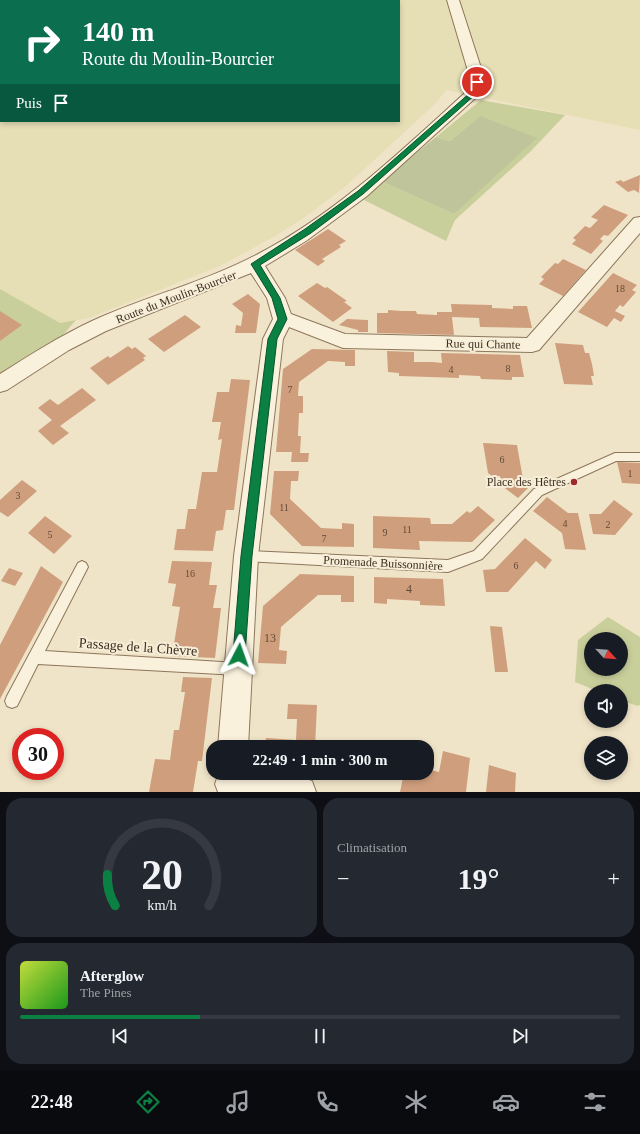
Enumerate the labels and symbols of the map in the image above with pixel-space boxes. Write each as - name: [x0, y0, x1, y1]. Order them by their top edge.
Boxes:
- pin: [460, 65, 494, 99]
- street label: Route du Moulin-Bourcier: [114, 268, 238, 326]
- house number: 18: [615, 283, 625, 294]
- street label: Rue qui Chante: [446, 336, 520, 352]
- house number: 8: [506, 363, 511, 374]
- house number: 4: [449, 364, 454, 375]
- house number: 7: [288, 384, 293, 395]
- house number: 6: [500, 454, 505, 465]
- house number: 1: [628, 468, 633, 479]
- place label: Place des Hêtres: [487, 475, 566, 489]
- marker: Place des Hêtres: [569, 477, 579, 487]
- house number: 3: [16, 490, 21, 501]
- house number: 11: [279, 502, 289, 513]
- house number: 4: [563, 518, 568, 529]
- house number: 2: [606, 519, 611, 530]
- house number: 11: [402, 524, 412, 535]
- house number: 9: [383, 527, 388, 538]
- house number: 5: [48, 529, 53, 540]
- house number: 7: [322, 533, 327, 544]
- street label: Promenade Buissonnière: [323, 553, 443, 573]
- house number: 6: [514, 560, 519, 571]
- house number: 16: [185, 568, 195, 579]
- house number: 4: [406, 582, 412, 596]
- house number: 13: [264, 631, 276, 645]
- north arrow: [584, 632, 628, 676]
- position arrow: [218, 634, 260, 676]
- street label: Passage de la Chèvre: [78, 635, 198, 659]
- speed limit sign: 30: [12, 728, 64, 780]

